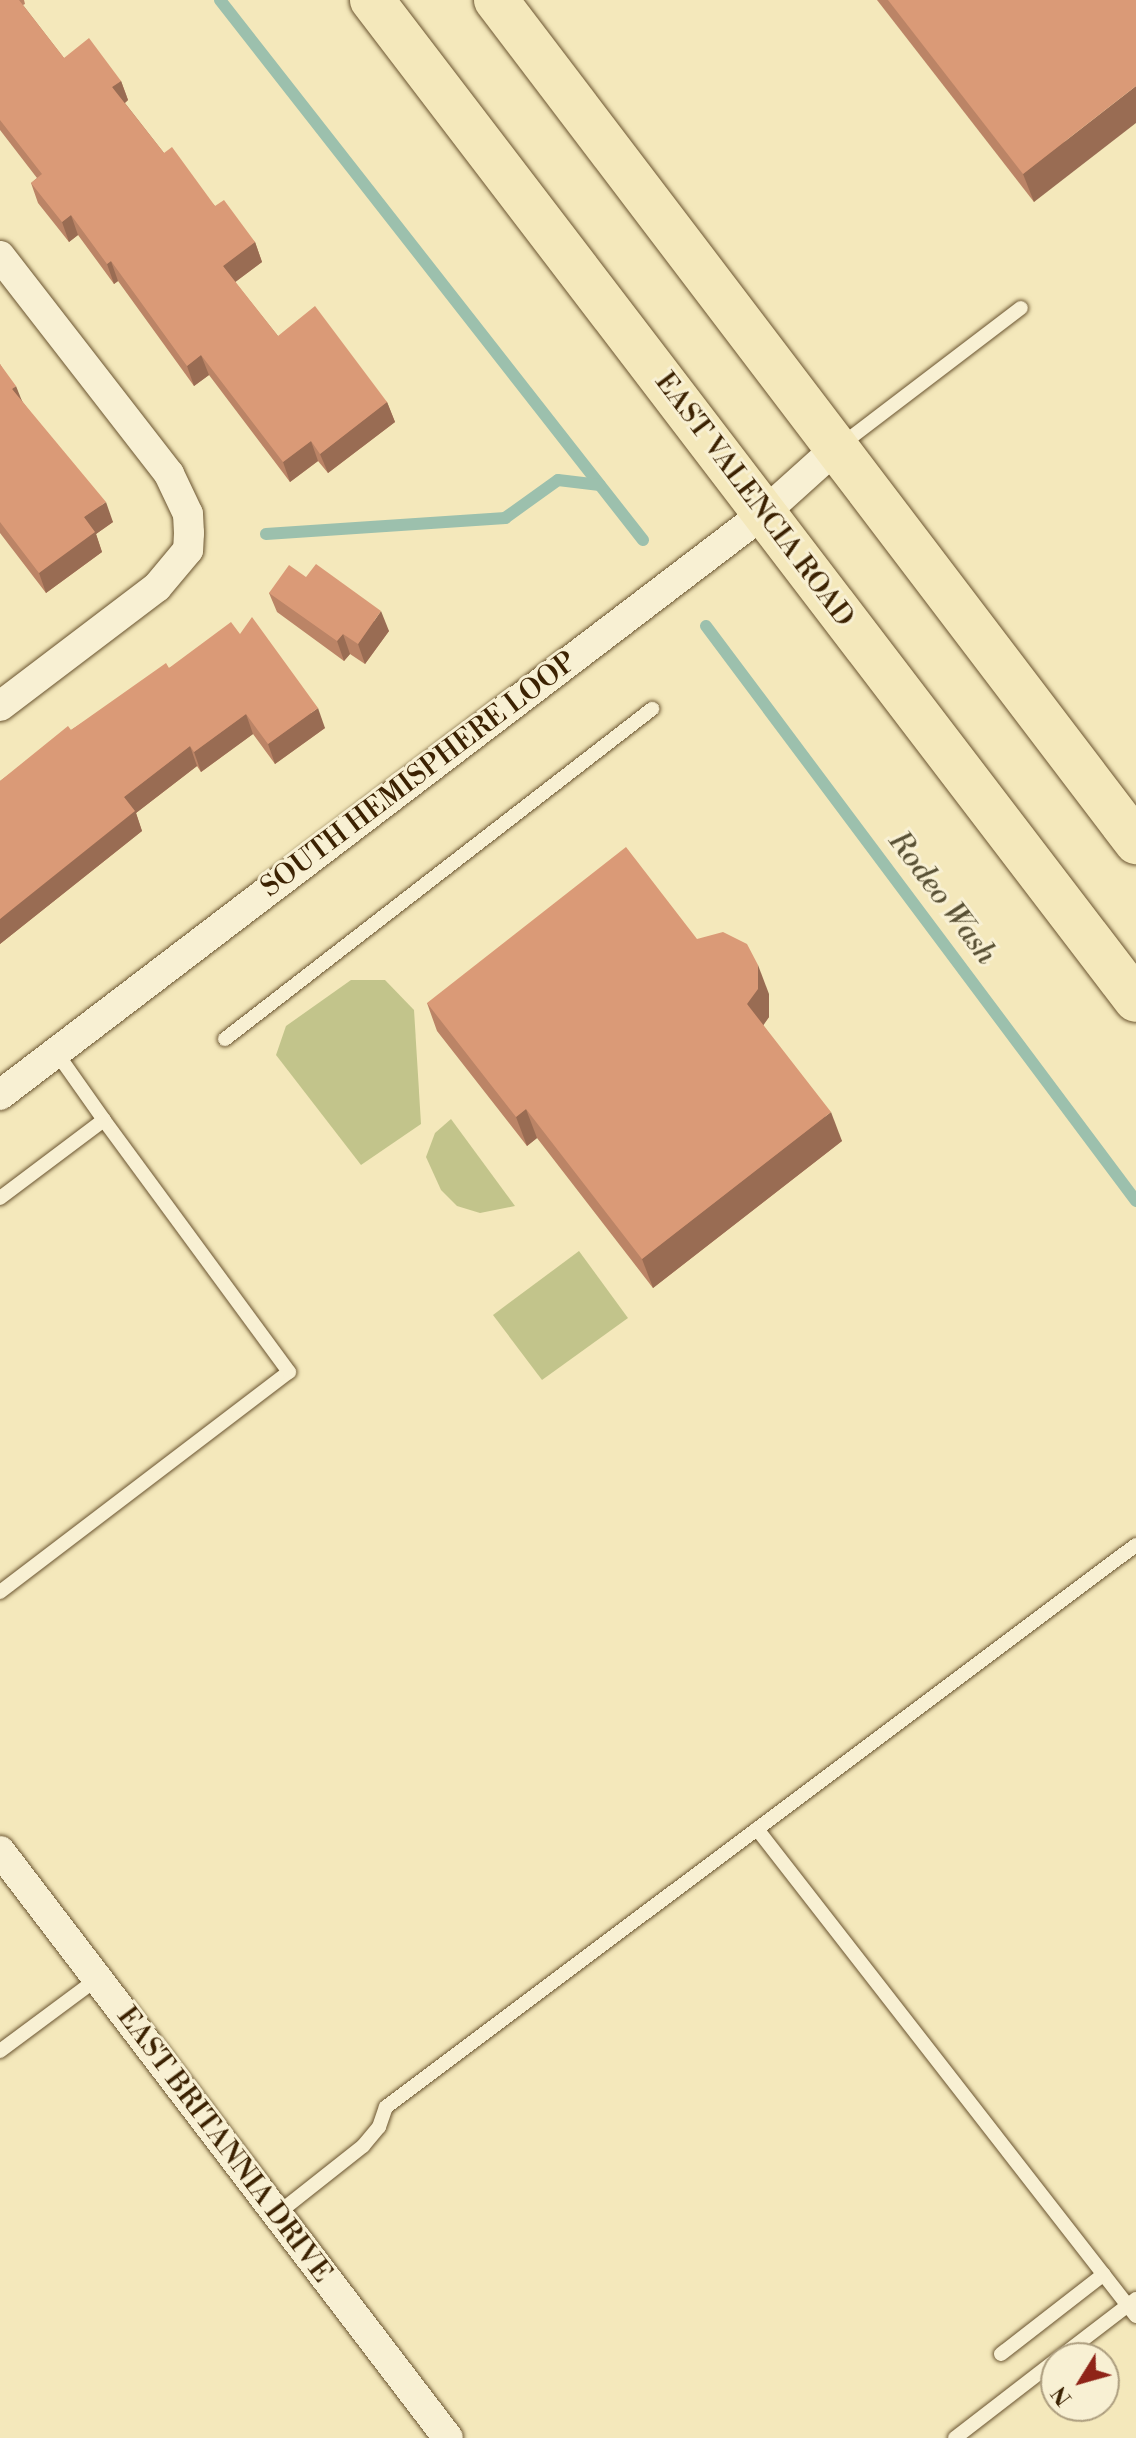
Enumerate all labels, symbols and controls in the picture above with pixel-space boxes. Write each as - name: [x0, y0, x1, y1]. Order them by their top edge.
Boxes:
- street label: EAST VALENCIA ROAD: [647, 366, 861, 634]
- street label: SOUTH HEMISPHERE LOOP: [255, 645, 583, 905]
- water label: Rodeo Wash: [880, 824, 1004, 972]
- street label: EAST BRITANNIA DRIVE: [109, 2001, 339, 2289]
- north arrow: [1040, 2342, 1120, 2422]
- text: N: [1046, 2380, 1078, 2411]

